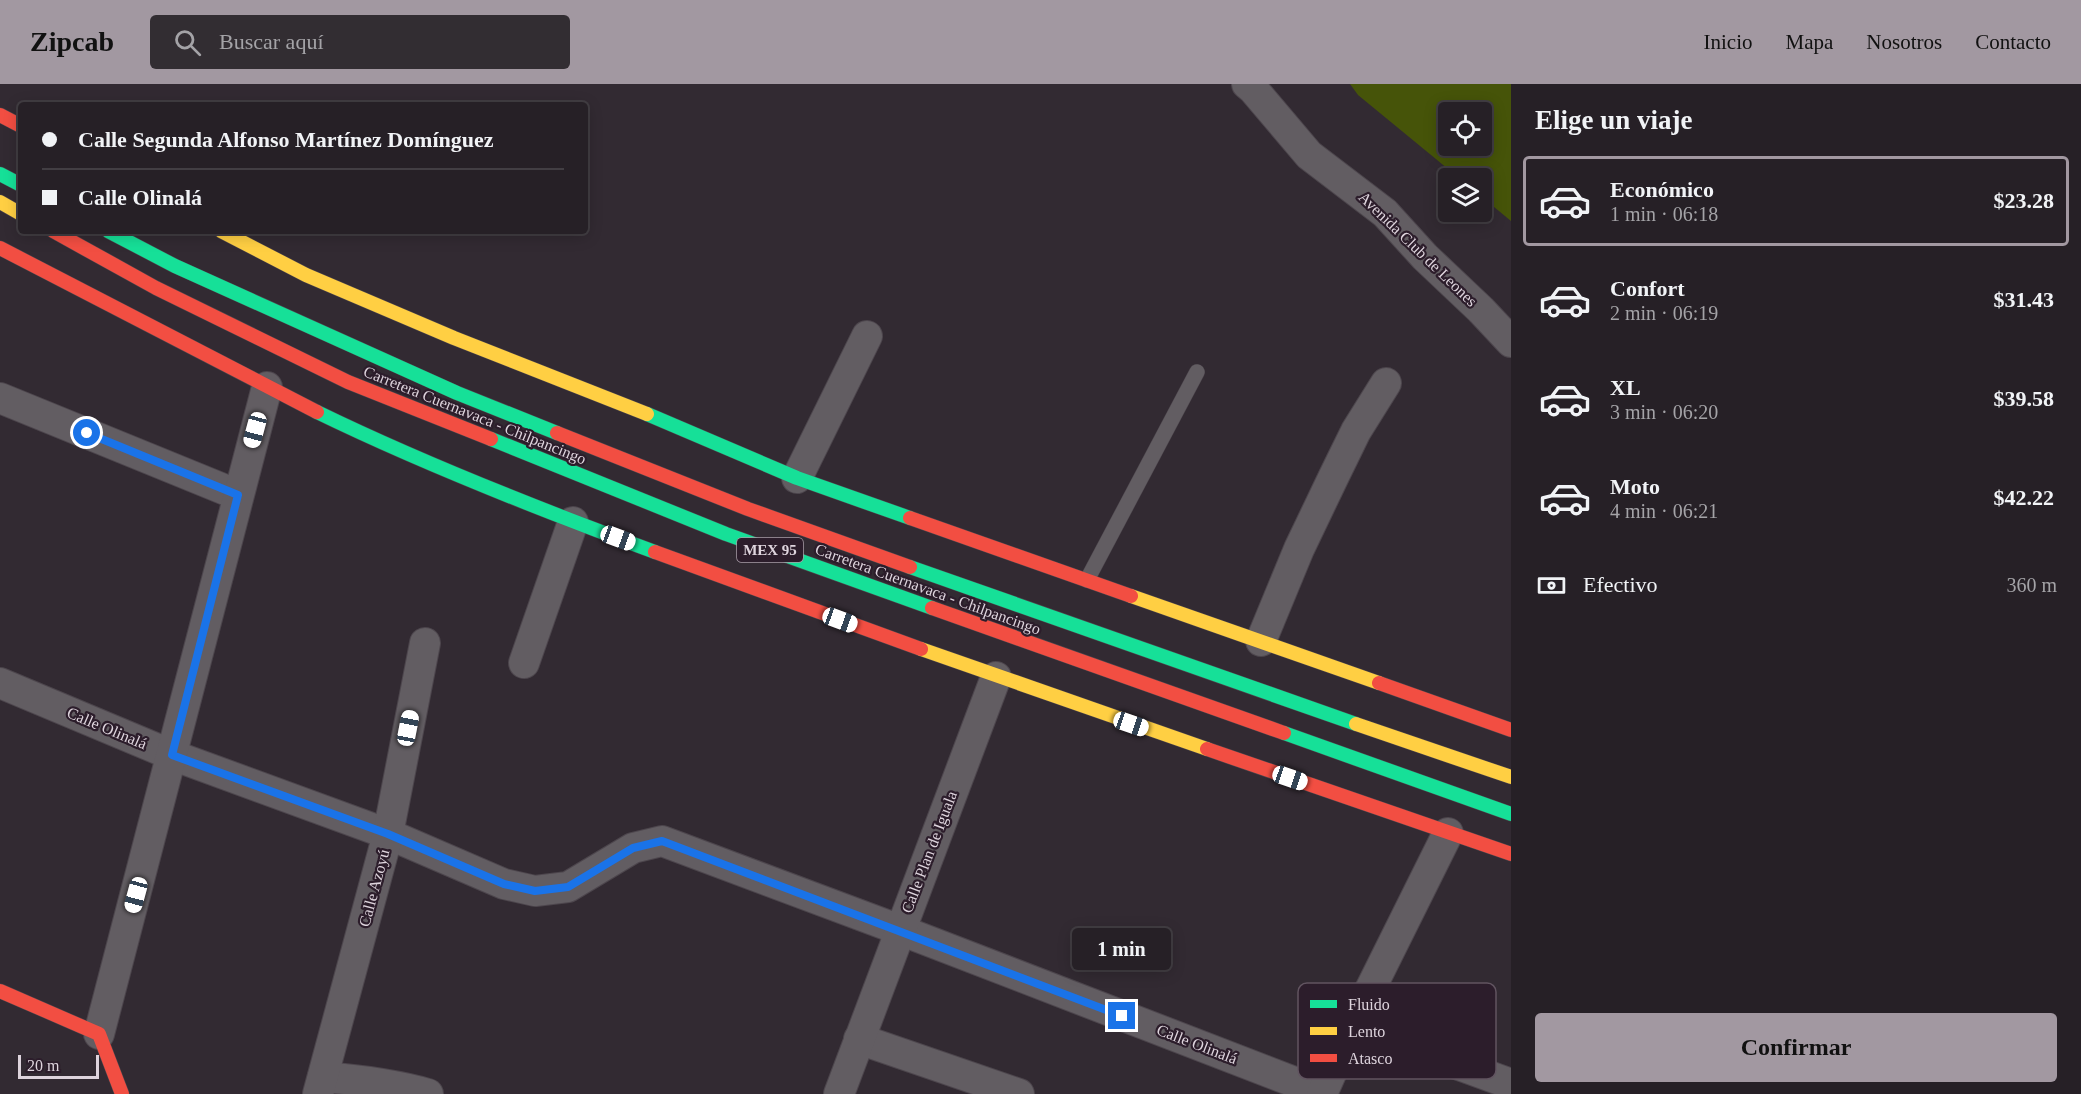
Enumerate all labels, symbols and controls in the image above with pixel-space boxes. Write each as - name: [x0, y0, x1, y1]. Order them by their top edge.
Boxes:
- search box: [150, 15, 570, 69]
- text: Zipcab: [30, 26, 114, 57]
- icon: search: [171, 26, 204, 59]
- text: Buscar aquí: [219, 29, 324, 54]
- text: Inicio: [1704, 30, 1753, 54]
- text: Mapa: [1786, 30, 1833, 54]
- text: Nosotros: [1866, 30, 1942, 54]
- text: Contacto: [1975, 30, 2051, 54]
- map controls: [1438, 102, 1492, 222]
- button: locate: [1438, 102, 1492, 156]
- text: Elige un viaje: [1535, 105, 1693, 135]
- text: Calle Segunda Alfonso Martínez Domínguez: [78, 127, 494, 152]
- button: layers: [1438, 168, 1492, 222]
- icon: car: [1538, 174, 1592, 228]
- text: Económico: [1610, 177, 1714, 202]
- text: Calle Olinalá: [78, 185, 202, 210]
- street label: Avenida Club de Leones: [1355, 188, 1481, 310]
- text: $23.28: [1994, 188, 2054, 213]
- text: 1 min · 06:18: [1610, 203, 1718, 225]
- icon: car: [1538, 273, 1592, 327]
- text: Confort: [1610, 276, 1685, 301]
- text: $31.43: [1994, 287, 2054, 312]
- text: 2 min · 06:19: [1610, 302, 1718, 324]
- street label: Carretera Cuernavaca - Chilpancingo: [361, 362, 589, 468]
- icon: car: [1538, 372, 1592, 426]
- text: XL: [1610, 375, 1641, 400]
- text: $39.58: [1994, 386, 2054, 411]
- text: 3 min · 06:20: [1610, 401, 1718, 423]
- car: [242, 410, 268, 450]
- route start: [73, 419, 100, 446]
- icon: car: [1538, 471, 1592, 525]
- text: Moto: [1610, 474, 1660, 499]
- text: $42.22: [1994, 485, 2054, 510]
- text: 4 min · 06:21: [1610, 500, 1718, 522]
- car: [598, 523, 638, 553]
- road number: MEX 95: [737, 538, 803, 562]
- street label: Carretera Cuernavaca - Chilpancingo: [813, 540, 1043, 639]
- icon: cash: [1535, 569, 1568, 602]
- text: Efectivo: [1583, 572, 1658, 597]
- text: 360 m: [2006, 574, 2057, 596]
- car: [820, 605, 860, 635]
- street label: Calle Olinalá: [65, 704, 149, 752]
- car: [396, 709, 420, 747]
- car: [1111, 710, 1151, 738]
- car: [1270, 764, 1310, 792]
- street label: Calle Plan de Iguala: [898, 789, 961, 916]
- street label: Calle Azoyú: [355, 847, 393, 929]
- car: [123, 875, 149, 915]
- callout: 1 min: [1072, 929, 1172, 971]
- text: 1 min: [1097, 938, 1146, 960]
- legend: [1298, 983, 1496, 1079]
- text: Fluido: [1348, 996, 1390, 1013]
- route end: [1108, 1002, 1135, 1029]
- button: Confirmar: [1535, 1013, 2057, 1082]
- street label: Calle Olinalá: [1154, 1021, 1240, 1067]
- text: Lento: [1348, 1023, 1385, 1040]
- text: Atasco: [1348, 1050, 1392, 1067]
- scale bar: [18, 1052, 99, 1080]
- text: 20 m: [27, 1057, 59, 1074]

